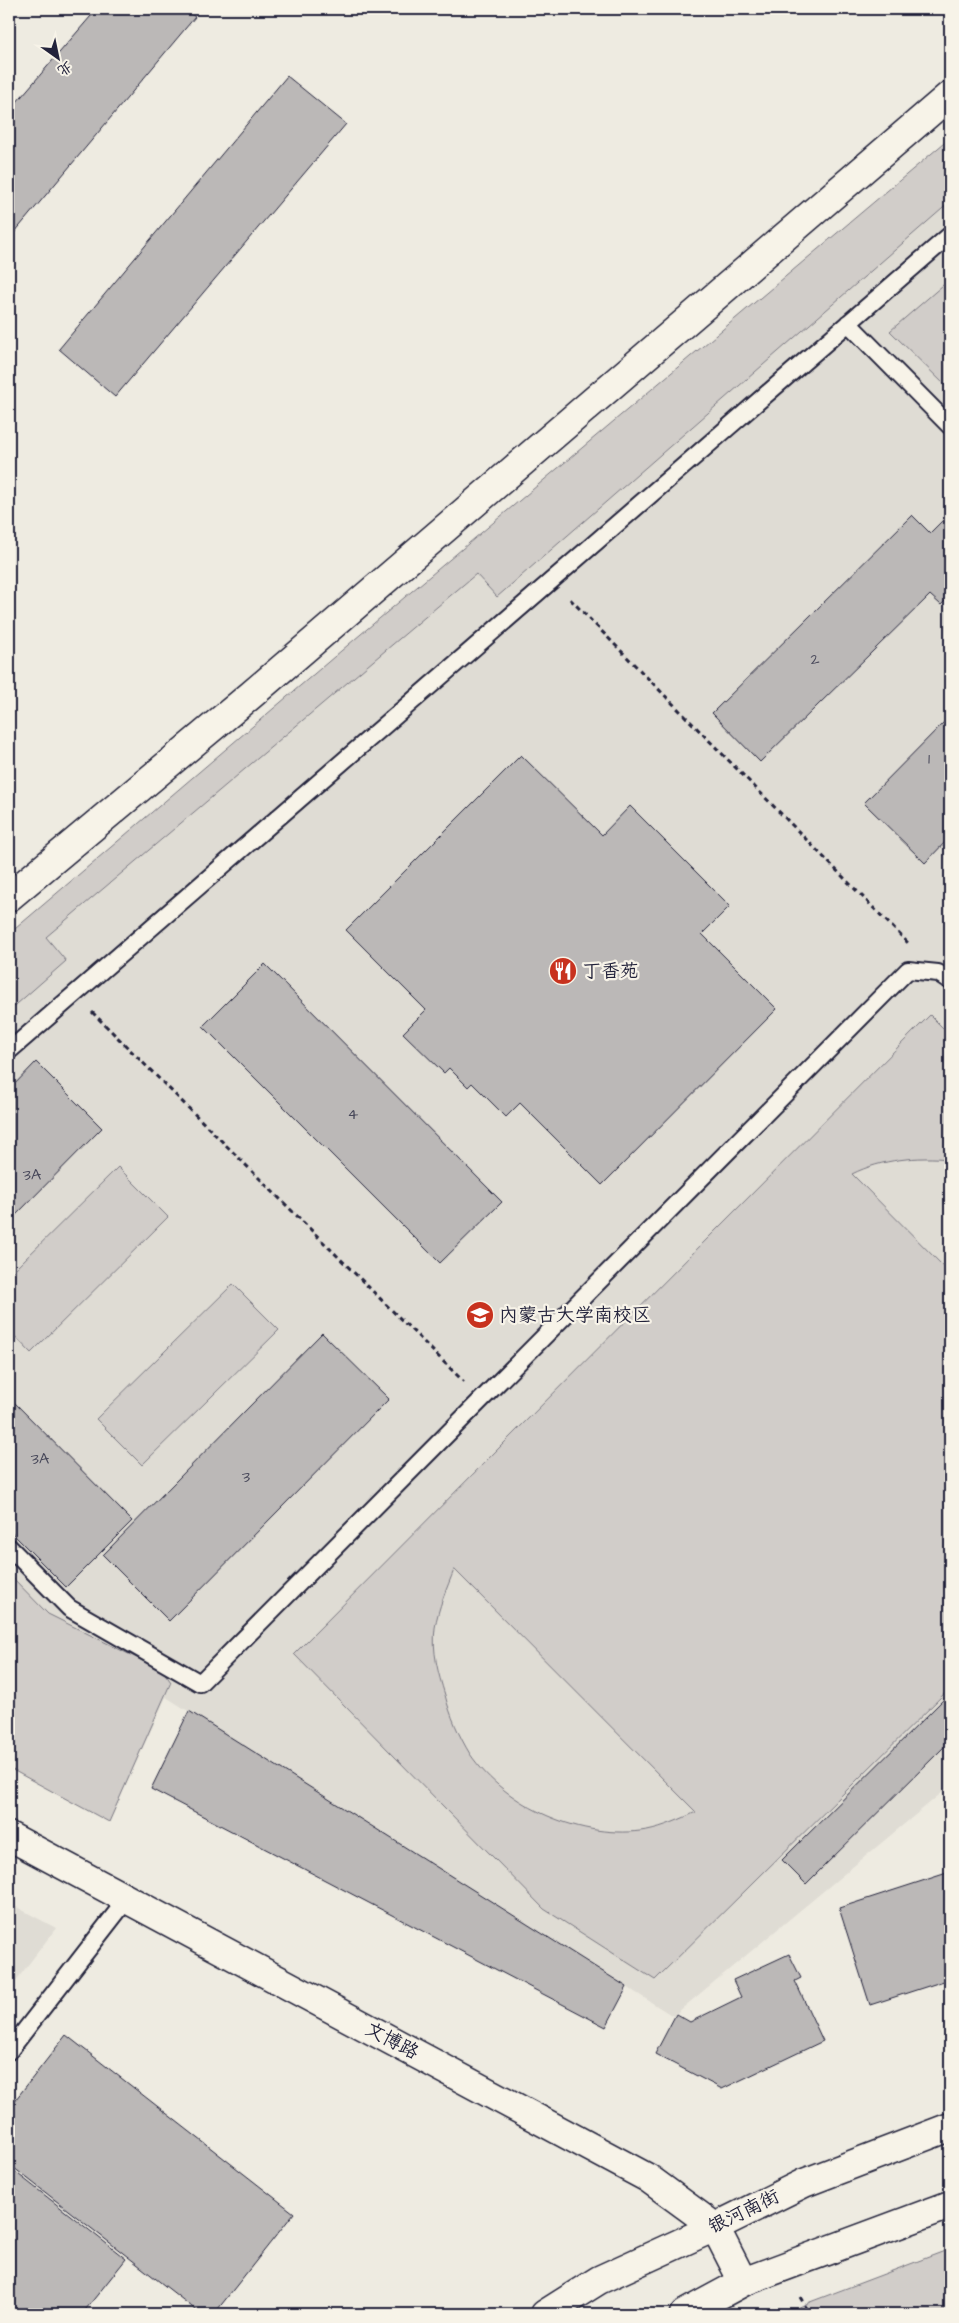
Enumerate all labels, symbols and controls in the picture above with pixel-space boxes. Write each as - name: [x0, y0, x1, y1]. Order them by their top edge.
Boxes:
- north arrow: [32, 32, 82, 82]
- text: 北: [53, 56, 76, 80]
- house number: 2: [810, 648, 820, 670]
- house number: 1: [928, 748, 930, 770]
- restaurant icon: 丁香苑: [548, 956, 578, 986]
- place label: 丁香苑: [582, 958, 639, 985]
- house number: 4: [348, 1103, 359, 1125]
- house number: 3A: [23, 1164, 41, 1186]
- school or university icon: 内蒙古大学南校区: [465, 1300, 495, 1330]
- place label: 内蒙古大学南校区: [499, 1302, 651, 1329]
- house number: 3A: [31, 1448, 49, 1470]
- house number: 3: [242, 1466, 250, 1488]
- street label: 文博路: [360, 2016, 424, 2066]
- street label: 银河南街: [704, 2183, 784, 2241]

